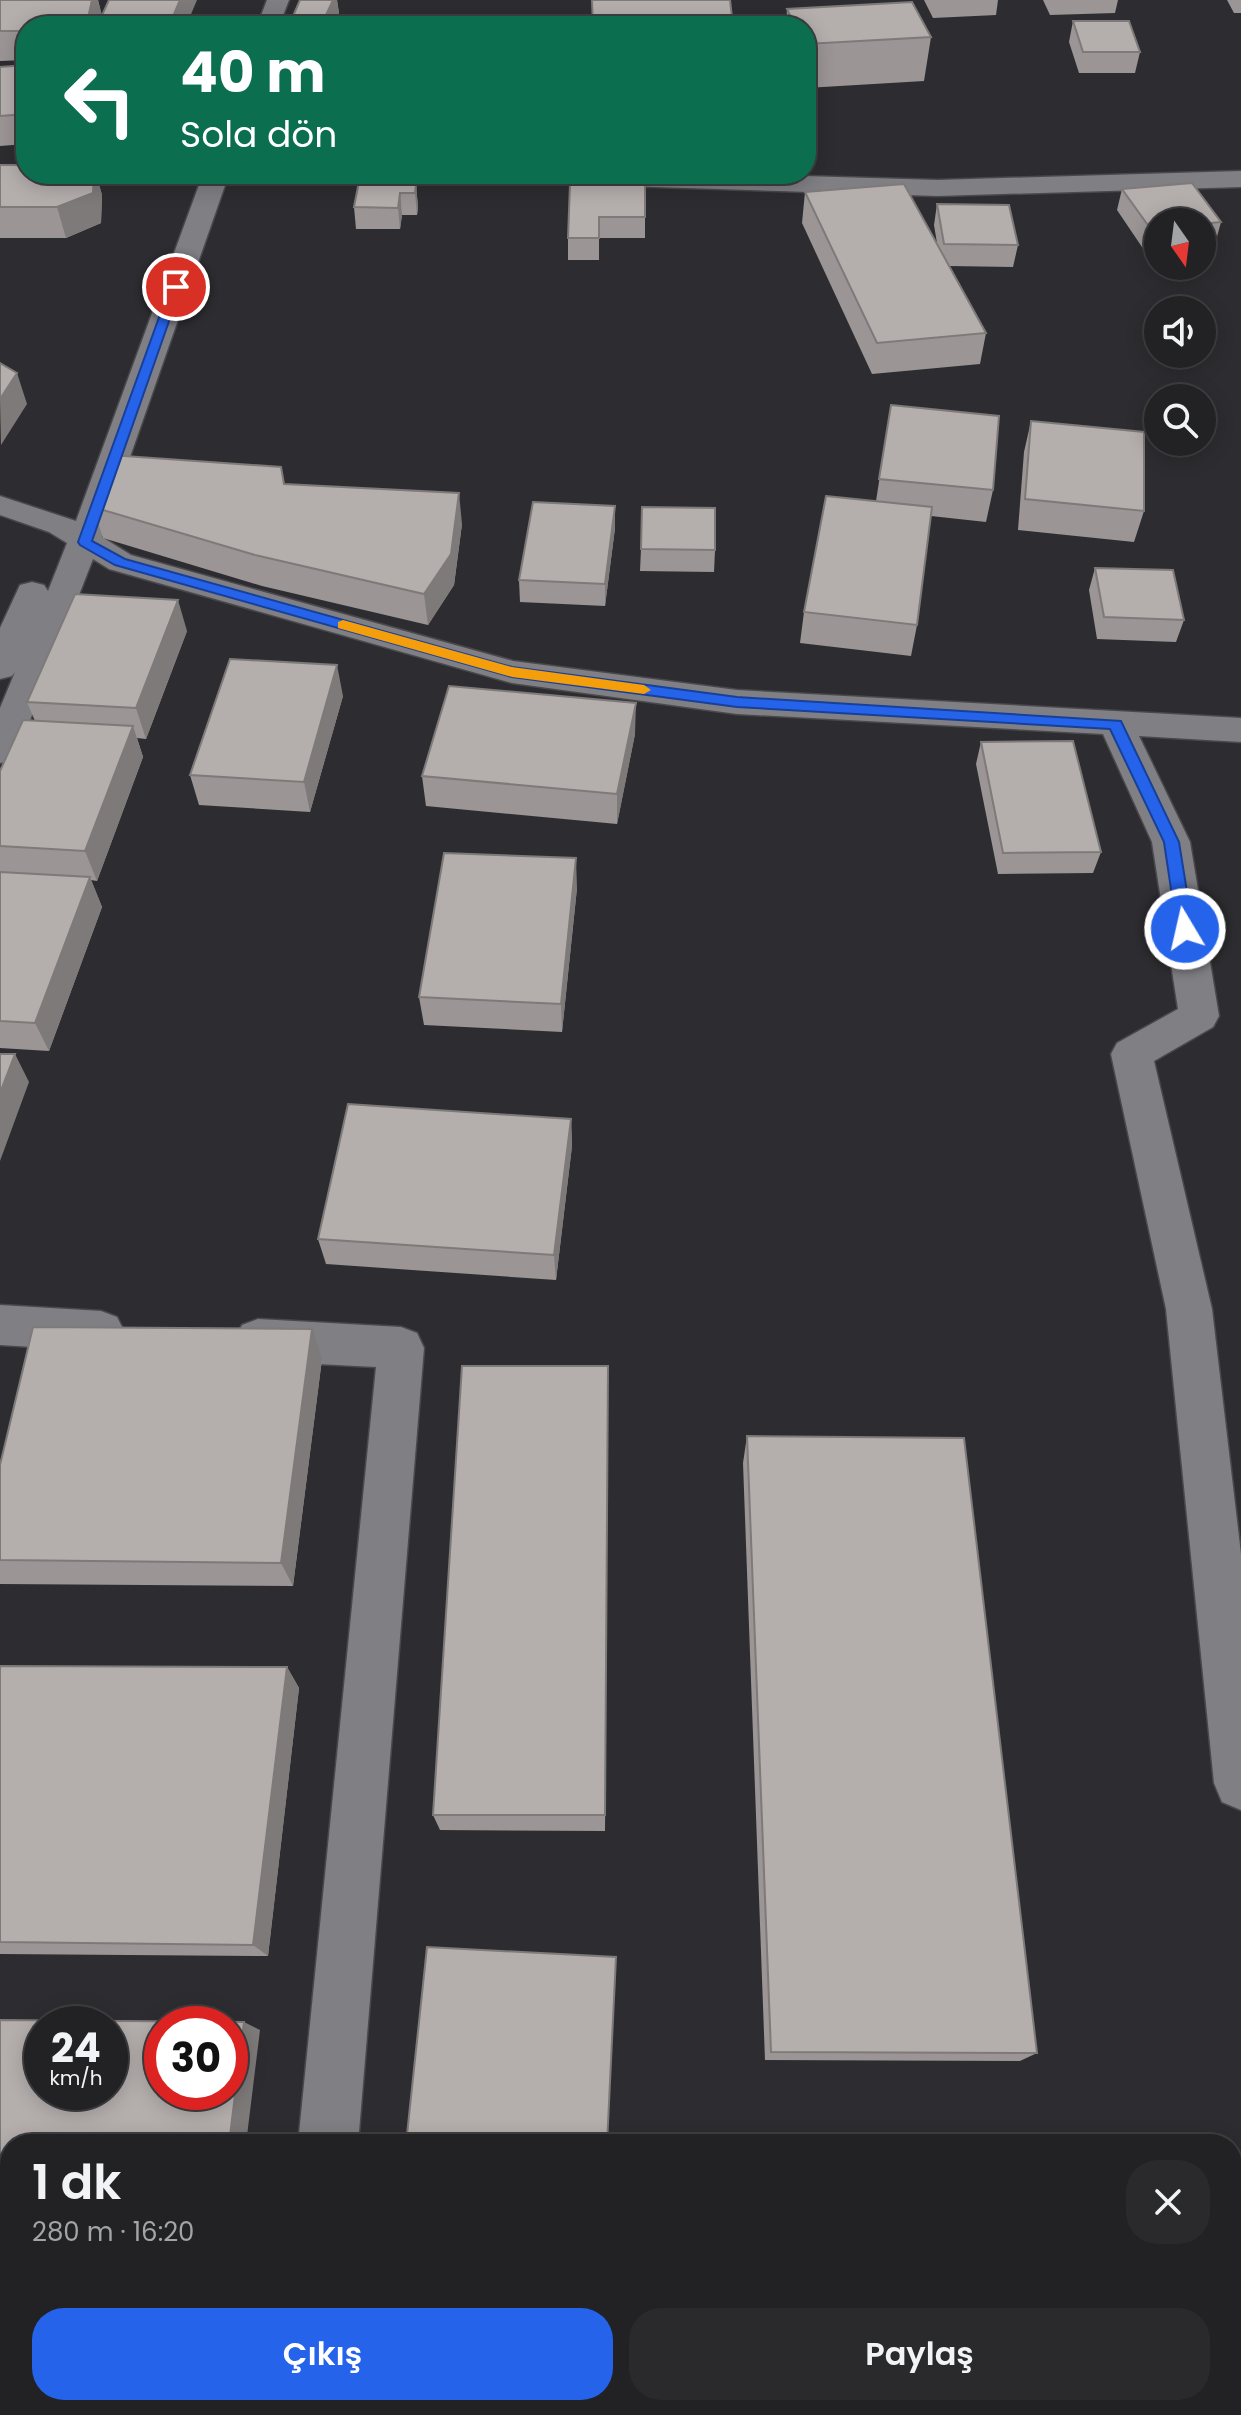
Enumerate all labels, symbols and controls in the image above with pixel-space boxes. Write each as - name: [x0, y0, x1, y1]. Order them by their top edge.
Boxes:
- text: 40 m: [180, 33, 326, 112]
- icon: left: [48, 48, 152, 152]
- text: Sola dön: [180, 109, 337, 160]
- north arrow: [1144, 208, 1216, 280]
- map controls: [1144, 208, 1216, 456]
- pin: [142, 253, 210, 321]
- icon: arrive: [154, 265, 198, 309]
- button: sound: [1144, 296, 1216, 368]
- button: search: [1144, 384, 1216, 456]
- position arrow: [1143, 887, 1227, 971]
- speed limit sign: 30: [144, 2006, 248, 2110]
- text: 24: [51, 2020, 101, 2076]
- text: km/h: [49, 2064, 103, 2092]
- text: 1 dk: [32, 2149, 121, 2216]
- button: close: [1126, 2160, 1210, 2244]
- text: 280 m · 16:20: [32, 2214, 194, 2250]
- button: Çıkış: [32, 2308, 613, 2400]
- button: Paylaş: [629, 2308, 1210, 2400]

